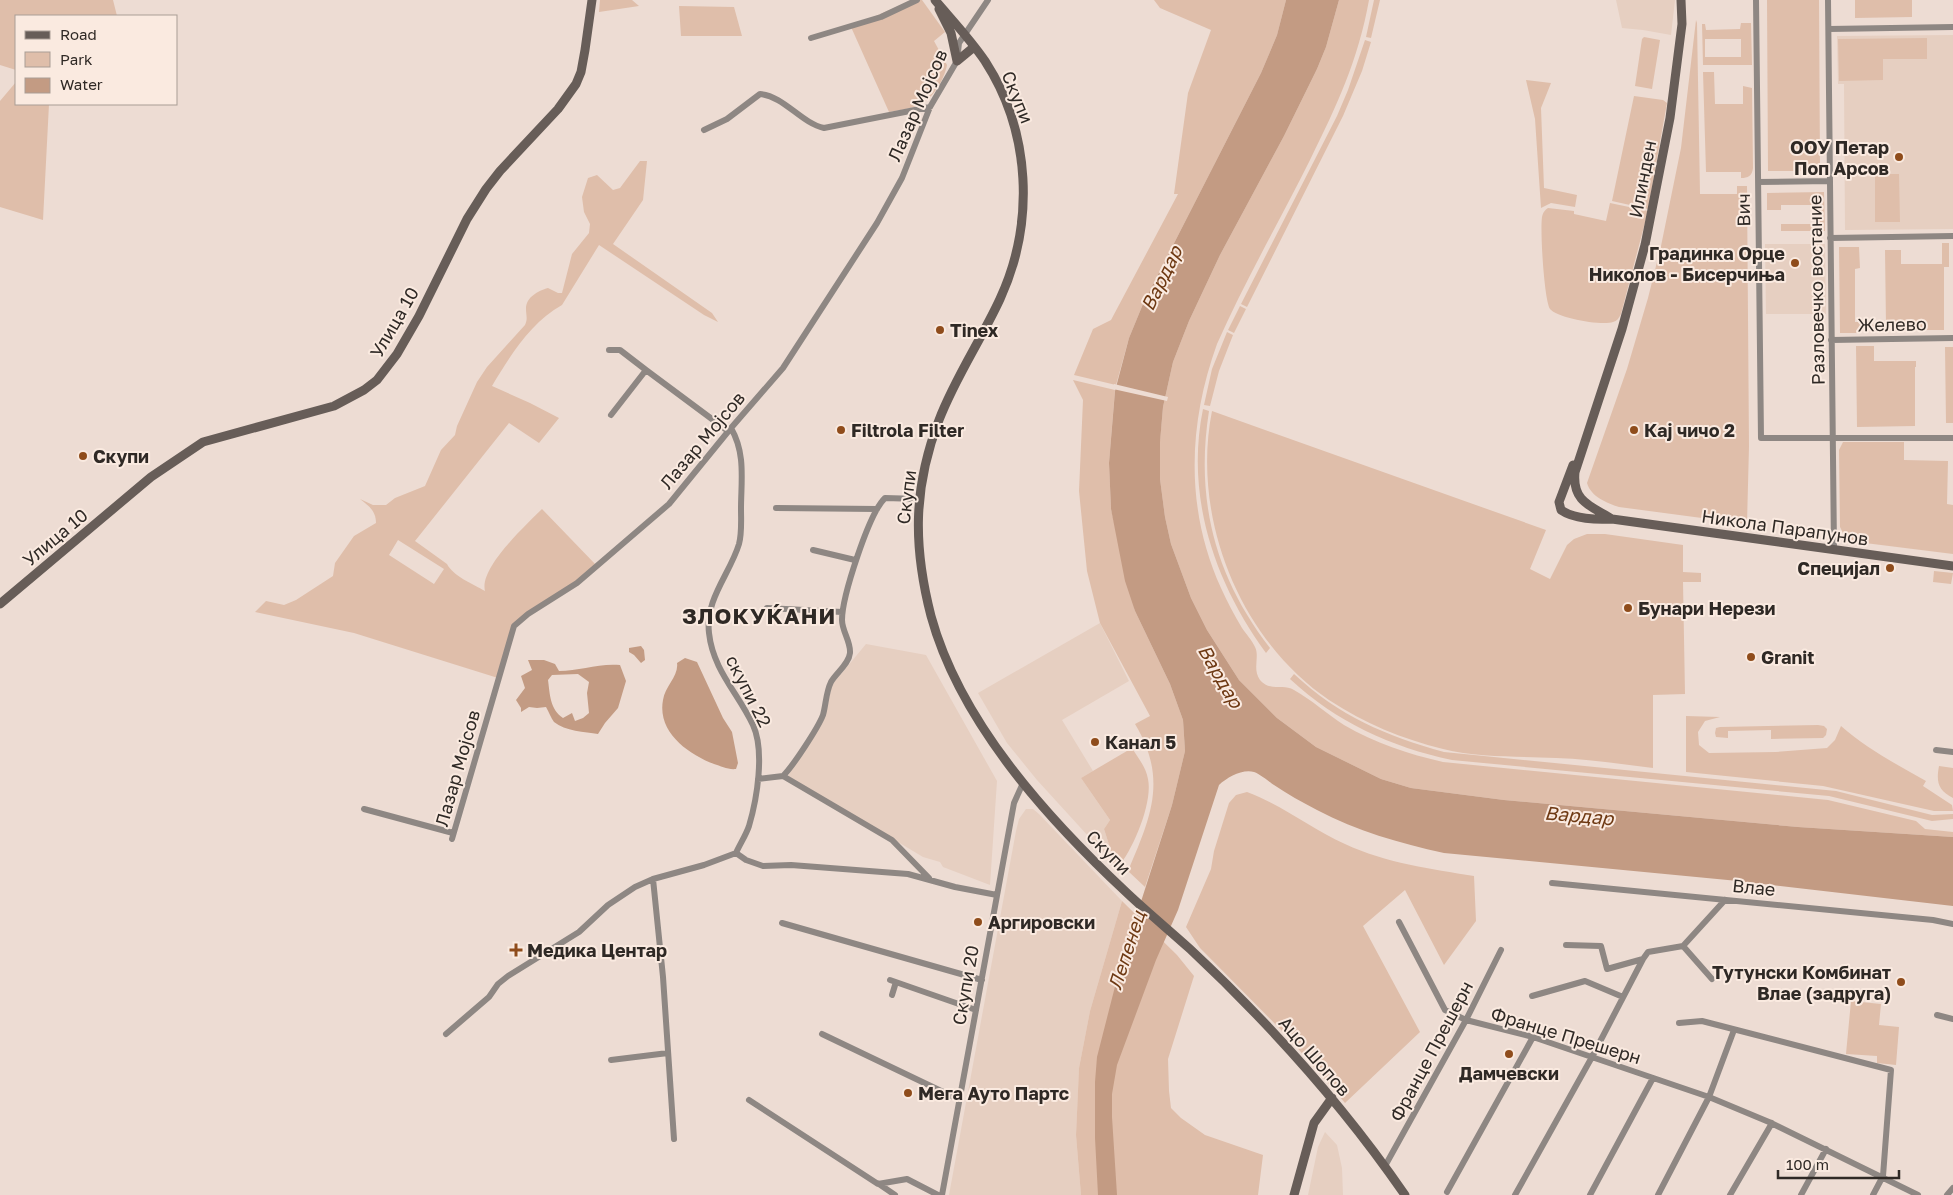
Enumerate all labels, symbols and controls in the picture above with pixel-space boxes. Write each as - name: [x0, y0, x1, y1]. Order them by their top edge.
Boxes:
- legend: [15, 15, 178, 105]
- text: Road: [60, 25, 97, 43]
- street label: Лазар Мојсов: [883, 46, 951, 164]
- text: Park: [60, 50, 93, 68]
- street label: Скупи: [998, 68, 1038, 126]
- text: Water: [60, 75, 103, 93]
- place label: ООУ Петар Поп Арсов: [1790, 136, 1889, 179]
- street label: Илинден: [1624, 138, 1660, 220]
- marker: ООУ Петар Поп Арсов: [1893, 151, 1905, 163]
- street label: Вич: [1732, 193, 1754, 227]
- street label: Разловечко востание: [1803, 195, 1829, 385]
- water label: Вардар: [1136, 241, 1187, 314]
- place label: Градинка Орце Николов - Бисерчиња: [1589, 242, 1785, 285]
- marker: Градинка Орце Николов - Бисерчиња: [1789, 257, 1801, 269]
- street label: Улица 10: [365, 283, 423, 361]
- street label: Желево: [1857, 312, 1927, 336]
- place label: Tinex: [950, 319, 999, 341]
- marker: Tinex: [934, 324, 946, 336]
- street label: Лазар Мојсов: [655, 387, 749, 493]
- place label: Filtrola Filter: [851, 419, 964, 441]
- place label: Кај чичо 2: [1644, 419, 1735, 441]
- marker: Filtrola Filter: [835, 424, 847, 436]
- marker: Кај чичо 2: [1628, 424, 1640, 436]
- place label: Скупи: [93, 445, 149, 467]
- marker: Скупи: [77, 450, 89, 462]
- street label: Скупи: [892, 469, 920, 525]
- street label: Улица 10: [18, 503, 92, 571]
- street label: Никола Парапунов: [1700, 504, 1870, 550]
- place label: Специјал: [1797, 557, 1880, 579]
- marker: Специјал: [1884, 562, 1896, 574]
- place label: Бунари Нерези: [1638, 597, 1776, 619]
- district label: ЗЛОКУЌАНИ: [682, 602, 836, 629]
- marker: Бунари Нерези: [1622, 602, 1634, 614]
- water label: Вардар: [1194, 640, 1249, 713]
- place label: Granit: [1761, 646, 1814, 668]
- street label: скупи 22: [722, 651, 776, 731]
- marker: Granit: [1745, 651, 1757, 663]
- street label: Лазар Мојсов: [430, 707, 484, 829]
- place label: Канал 5: [1105, 731, 1176, 753]
- marker: Канал 5: [1089, 736, 1101, 748]
- water label: Вардар: [1544, 801, 1616, 830]
- street label: Скупи: [1082, 825, 1136, 879]
- street label: Влае: [1731, 874, 1777, 900]
- water label: Лепенец: [1102, 907, 1150, 992]
- place label: Аргировски: [988, 911, 1095, 933]
- marker: Аргировски: [972, 916, 984, 928]
- place label: Медика Центар: [527, 939, 667, 961]
- marker: Медика Центар: [509, 943, 523, 957]
- street label: Скупи 20: [947, 943, 983, 1027]
- place label: Тутунски Комбинат Влае (задруга): [1712, 961, 1891, 1004]
- marker: Тутунски Комбинат Влае (задруга): [1895, 976, 1907, 988]
- street label: Франце Прешерн: [1385, 977, 1477, 1125]
- street label: Францe Прешерн: [1488, 1002, 1644, 1068]
- street label: Ацо Шопов: [1274, 1012, 1356, 1100]
- marker: Дамчевски: [1503, 1048, 1515, 1060]
- place label: Дамчевски: [1459, 1062, 1559, 1084]
- place label: Мега Ауто Партс: [918, 1082, 1069, 1104]
- marker: Мега Ауто Партс: [902, 1087, 914, 1099]
- scale bar: [1778, 1148, 1899, 1180]
- text: 100 m: [1786, 1155, 1829, 1173]

